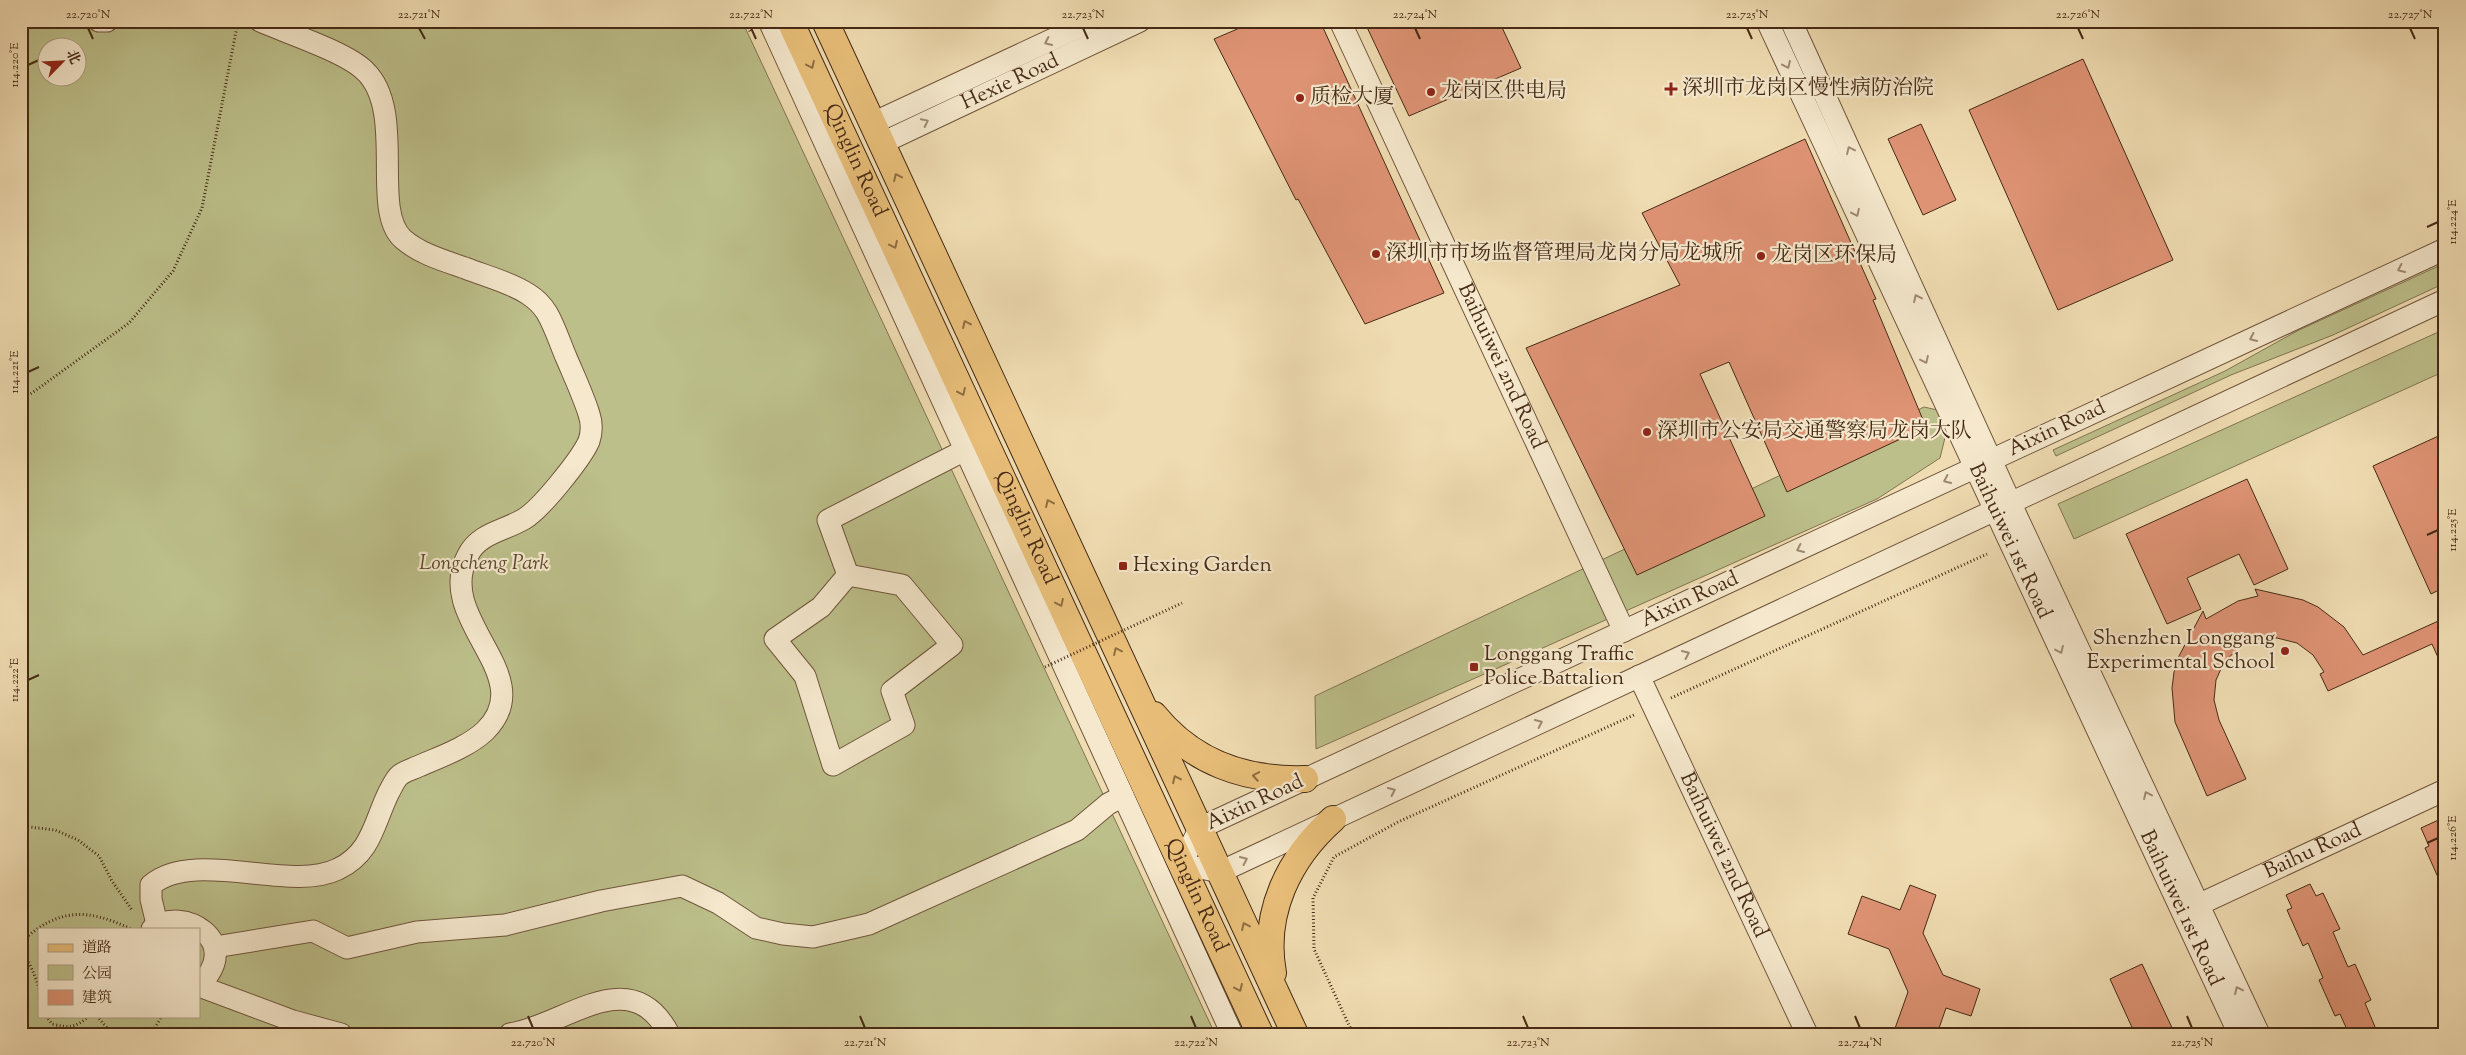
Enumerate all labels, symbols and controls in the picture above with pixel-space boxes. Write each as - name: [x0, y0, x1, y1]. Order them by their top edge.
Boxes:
- text: 22.720°N: [66, 6, 111, 24]
- text: 22.721°N: [398, 6, 441, 24]
- text: 22.722°N: [729, 6, 773, 24]
- text: 22.723°N: [1061, 6, 1105, 24]
- text: 22.724°N: [1393, 6, 1438, 24]
- text: 22.725°N: [1726, 6, 1769, 24]
- text: 22.726°N: [2056, 6, 2101, 24]
- text: 22.727°N: [2388, 6, 2433, 24]
- one-way arrow: [1044, 35, 1053, 46]
- north arrow: [38, 38, 88, 88]
- text: 114.220°E: [6, 42, 24, 87]
- street label: Hexie Road: [956, 46, 1064, 118]
- text: 北: [60, 47, 84, 68]
- one-way arrow: [804, 60, 814, 69]
- one-way arrow: [1781, 60, 1792, 69]
- place label: 深圳市龙岗区慢性病防治院: [1682, 74, 1934, 104]
- place label: 龙岗区供电局: [1441, 77, 1567, 107]
- marker: 深圳市龙岗区慢性病防治院: [1664, 82, 1678, 96]
- place label: 质检大厦: [1310, 83, 1394, 113]
- marker: 龙岗区供电局: [1425, 86, 1437, 98]
- marker: 质检大厦: [1294, 92, 1306, 104]
- street label: Qinglin Road: [816, 99, 894, 222]
- one-way arrow: [920, 118, 929, 128]
- one-way arrow: [1845, 146, 1856, 155]
- one-way arrow: [893, 173, 903, 182]
- text: 114.224°E: [2444, 199, 2462, 244]
- one-way arrow: [1850, 207, 1860, 216]
- place label: 深圳市市场监督管理局龙岗分局龙城所: [1386, 239, 1743, 269]
- one-way arrow: [887, 240, 898, 249]
- place label: 龙岗区环保局: [1771, 241, 1897, 271]
- marker: 深圳市市场监督管理局龙岗分局龙城所: [1370, 248, 1382, 260]
- marker: 龙岗区环保局: [1755, 250, 1767, 262]
- one-way arrow: [2397, 263, 2406, 273]
- street label: Baihuiwei 2nd Road: [1449, 278, 1552, 454]
- one-way arrow: [1913, 294, 1923, 303]
- one-way arrow: [961, 320, 972, 329]
- one-way arrow: [2249, 332, 2258, 342]
- text: 114.221°E: [6, 350, 24, 393]
- one-way arrow: [1919, 355, 1930, 364]
- one-way arrow: [956, 387, 966, 396]
- street label: Aixin Road: [2003, 393, 2111, 465]
- place label: 深圳市公安局交通警察局龙岗大队: [1657, 417, 1972, 447]
- marker: 深圳市公安局交通警察局龙岗大队: [1641, 426, 1653, 438]
- street label: Baihuiwei 1st Road: [1960, 459, 2059, 624]
- street label: Qinglin Road: [986, 466, 1065, 590]
- one-way arrow: [1943, 474, 1952, 485]
- one-way arrow: [1044, 499, 1055, 508]
- text: 114.225°E: [2444, 508, 2462, 551]
- one-way arrow: [1796, 543, 1805, 553]
- park label: Longcheng Park: [419, 549, 550, 579]
- place label: Hexing Garden: [1133, 551, 1272, 581]
- marker: Hexing Garden: [1117, 560, 1129, 572]
- street label: Aixin Road: [1636, 564, 1744, 636]
- one-way arrow: [1054, 598, 1064, 607]
- place label: Shenzhen Longgang Experimental School: [2087, 624, 2275, 678]
- place label: Longgang Traffic Police Battalion: [1484, 640, 1634, 694]
- one-way arrow: [2054, 645, 2065, 654]
- marker: Shenzhen Longgang Experimental School: [2279, 645, 2291, 657]
- one-way arrow: [1113, 647, 1123, 656]
- one-way arrow: [1681, 650, 1690, 661]
- text: 114.222°E: [6, 657, 24, 702]
- marker: Longgang Traffic Police Battalion: [1468, 661, 1480, 673]
- one-way arrow: [1534, 719, 1543, 729]
- street label: Aixin Road: [1201, 767, 1309, 839]
- street label: Baihuiwei 2nd Road: [1671, 767, 1775, 943]
- one-way arrow: [1252, 772, 1261, 782]
- one-way arrow: [1172, 775, 1183, 784]
- one-way arrow: [1386, 788, 1395, 798]
- one-way arrow: [2142, 791, 2153, 800]
- text: 114.226°E: [2444, 815, 2462, 860]
- street label: Baihu Road: [2259, 816, 2367, 887]
- street label: Baihuiwei 1st Road: [2131, 826, 2230, 991]
- street label: Qinglin Road: [1156, 834, 1235, 957]
- one-way arrow: [1239, 856, 1248, 866]
- one-way arrow: [1241, 922, 1251, 931]
- legend: [38, 928, 200, 1018]
- text: 道路: [82, 938, 112, 959]
- text: 公园: [82, 964, 112, 985]
- one-way arrow: [1232, 983, 1243, 992]
- one-way arrow: [2234, 986, 2245, 995]
- text: 建筑: [82, 988, 112, 1009]
- text: 22.720°N: [511, 1034, 556, 1052]
- text: 22.721°N: [844, 1034, 887, 1052]
- text: 22.722°N: [1174, 1034, 1218, 1052]
- text: 22.723°N: [1506, 1034, 1550, 1052]
- text: 22.724°N: [1838, 1034, 1883, 1052]
- text: 22.725°N: [2171, 1034, 2214, 1052]

